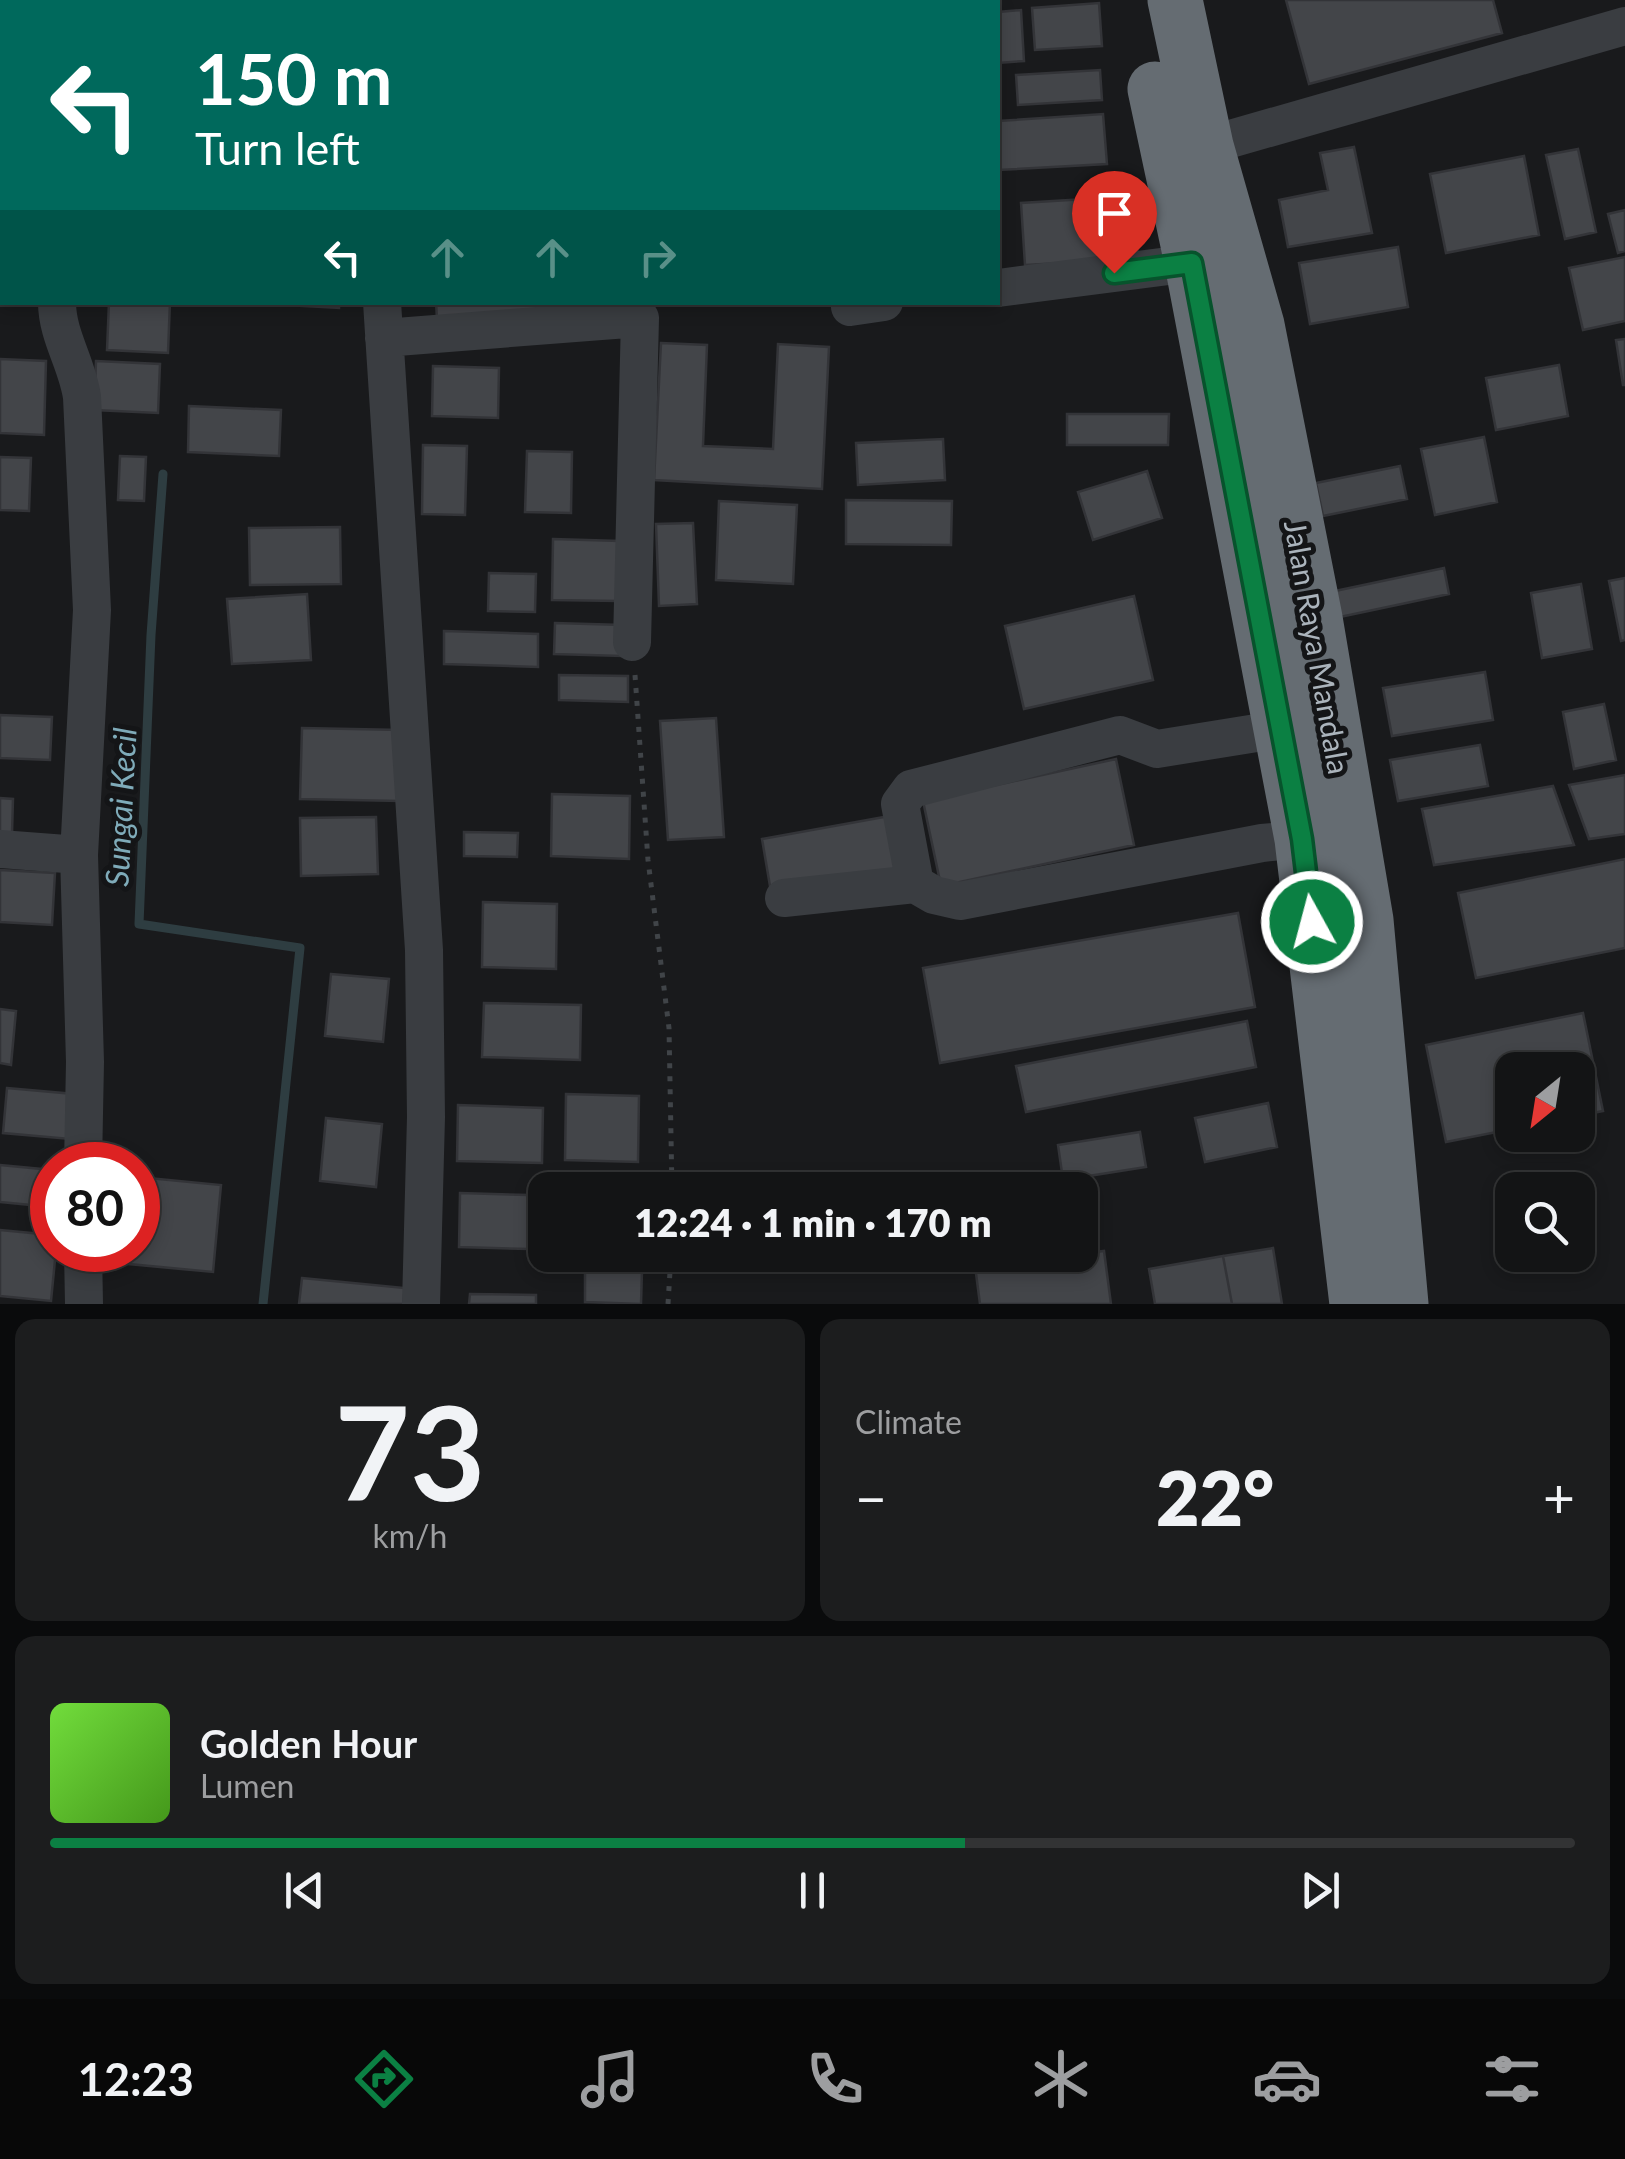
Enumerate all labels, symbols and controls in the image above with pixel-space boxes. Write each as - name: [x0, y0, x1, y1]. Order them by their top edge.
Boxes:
- text: 150 m: [195, 36, 392, 120]
- icon: left: [30, 40, 160, 170]
- text: Turn left: [195, 121, 360, 175]
- pin: [1072, 171, 1157, 274]
- icon: arrive: [1087, 186, 1142, 241]
- icon: left: [315, 230, 370, 285]
- icon: ahead: [420, 230, 475, 285]
- icon: ahead: [525, 230, 580, 285]
- icon: right: [630, 230, 685, 285]
- street label: Jalan Raya Mandala: [1278, 517, 1358, 777]
- water label: Sungai Kecil: [96, 727, 144, 887]
- position arrow: [1260, 870, 1364, 974]
- north arrow: [1495, 1052, 1595, 1152]
- map controls: [1495, 1052, 1595, 1272]
- speed limit sign: 80: [30, 1142, 160, 1272]
- button: search: [1495, 1172, 1595, 1272]
- text: 12:24 · 1 min · 170 m: [634, 1199, 992, 1245]
- text: 73: [335, 1373, 485, 1529]
- text: Climate: [855, 1402, 962, 1441]
- text: 22°: [1156, 1452, 1274, 1542]
- text: −: [855, 1464, 887, 1530]
- text: +: [1543, 1464, 1575, 1530]
- text: km/h: [373, 1516, 447, 1555]
- text: Golden Hour: [200, 1720, 417, 1766]
- text: Lumen: [200, 1766, 294, 1805]
- icon: previous: [277, 1863, 332, 1918]
- icon: pause: [785, 1863, 840, 1918]
- icon: next: [1293, 1863, 1348, 1918]
- icon: directions: [349, 2044, 419, 2114]
- icon: music: [575, 2044, 645, 2114]
- icon: phone: [800, 2044, 870, 2114]
- icon: climate: [1026, 2044, 1096, 2114]
- icon: car: [1252, 2044, 1322, 2114]
- icon: filters: [1477, 2044, 1547, 2114]
- text: 12:23: [78, 2052, 194, 2106]

